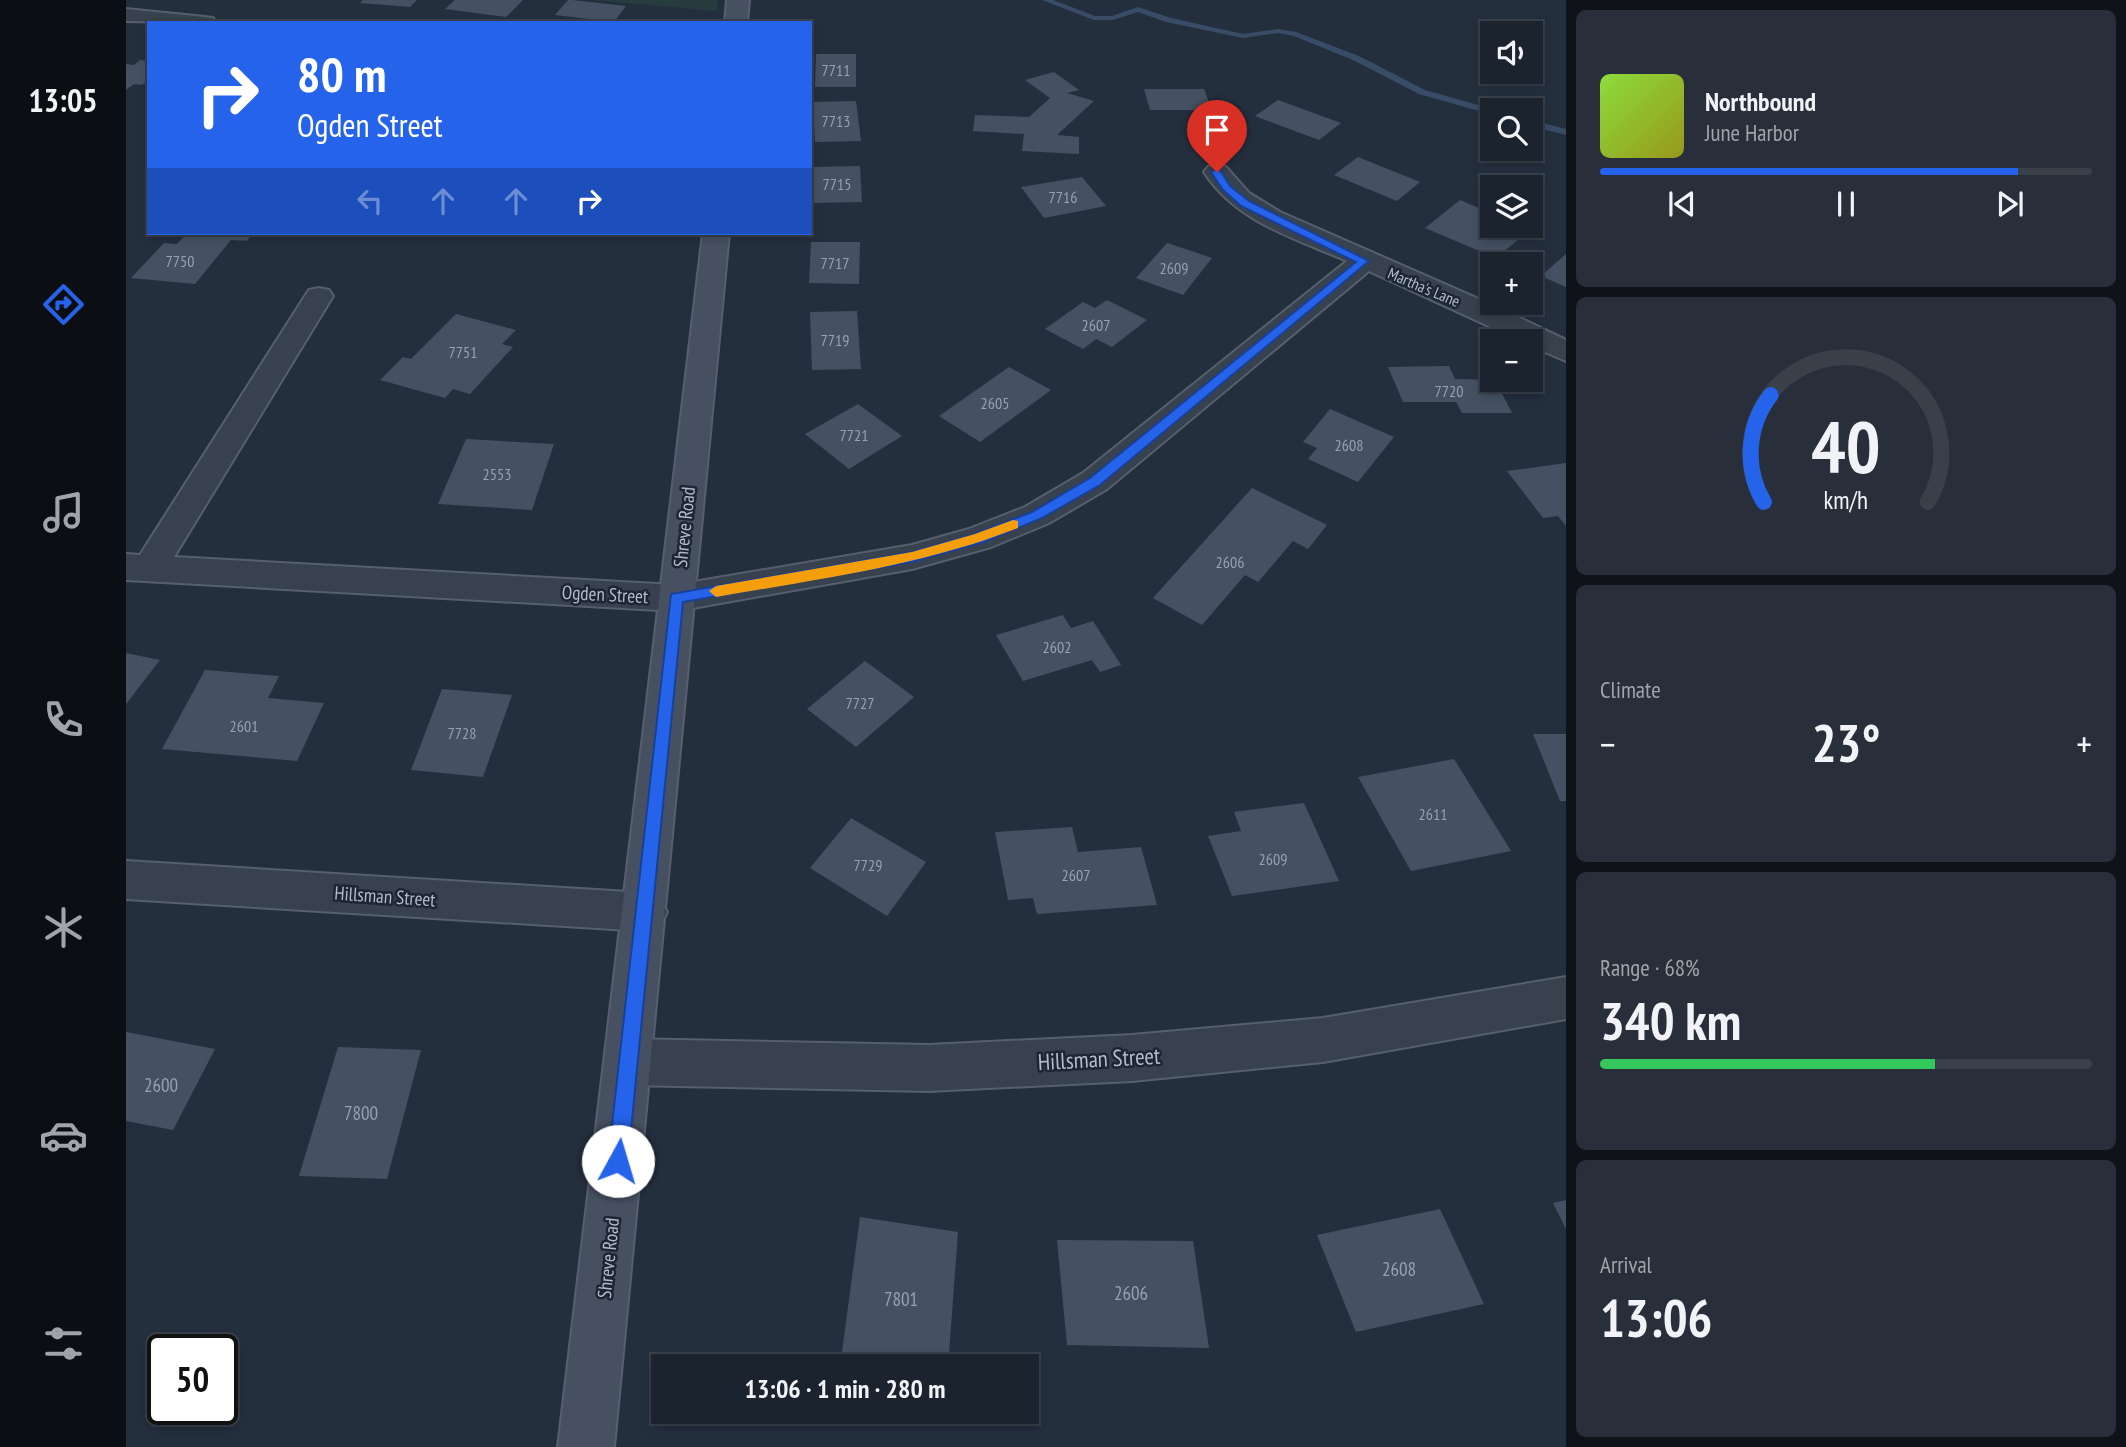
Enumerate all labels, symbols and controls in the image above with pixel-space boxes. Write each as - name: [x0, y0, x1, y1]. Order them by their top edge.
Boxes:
- map controls: [1480, 21, 1543, 392]
- button: sound: [1480, 21, 1543, 84]
- text: 80 m: [297, 42, 386, 106]
- icon: right: [182, 49, 273, 140]
- house number: 7711: [822, 60, 850, 80]
- text: 13:05: [28, 79, 98, 121]
- text: Northbound: [1705, 85, 1816, 118]
- button: search: [1480, 98, 1543, 161]
- pin: [1187, 100, 1247, 172]
- text: Ogden Street: [297, 104, 443, 146]
- house number: 7713: [822, 111, 850, 131]
- icon: arrive: [1198, 111, 1236, 149]
- text: June Harbor: [1705, 118, 1799, 147]
- house number: 7715: [823, 174, 851, 194]
- button: layers: [1480, 175, 1543, 238]
- icon: left: [351, 182, 389, 220]
- icon: ahead: [424, 182, 462, 220]
- icon: ahead: [497, 182, 535, 220]
- icon: right: [570, 182, 608, 220]
- icon: previous: [1663, 185, 1701, 223]
- icon: pause: [1827, 185, 1865, 223]
- icon: next: [1991, 185, 2029, 223]
- house number: 7716: [1049, 187, 1077, 207]
- house number: 7750: [166, 251, 194, 271]
- button: +: [1480, 252, 1543, 315]
- house number: 7717: [821, 253, 849, 273]
- house number: 2609: [1160, 258, 1188, 278]
- street label: Martha's Lane: [1385, 263, 1463, 311]
- icon: directions: [39, 280, 88, 329]
- house number: 2607: [1082, 315, 1110, 335]
- button: −: [1480, 329, 1543, 392]
- house number: 7719: [821, 330, 849, 350]
- house number: 7751: [449, 342, 477, 362]
- house number: 7720: [1435, 381, 1463, 401]
- house number: 2605: [981, 393, 1009, 413]
- text: 40: [1811, 399, 1881, 493]
- house number: 7721: [840, 425, 868, 445]
- house number: 2608: [1335, 435, 1363, 455]
- house number: 2553: [483, 464, 511, 484]
- text: km/h: [1824, 484, 1868, 516]
- street label: Shreve Road: [668, 486, 700, 568]
- icon: music: [39, 488, 88, 537]
- house number: 2606: [1216, 552, 1244, 572]
- street label: Ogden Street: [561, 580, 650, 608]
- house number: 2602: [1043, 637, 1071, 657]
- text: Climate: [1600, 675, 1661, 704]
- house number: 7727: [846, 693, 874, 713]
- icon: phone: [39, 695, 88, 744]
- text: 23°: [1812, 709, 1880, 776]
- house number: 2601: [230, 716, 258, 736]
- text: −: [1600, 719, 1616, 768]
- text: +: [2076, 719, 2092, 768]
- house number: 7728: [448, 723, 476, 743]
- house number: 2611: [1419, 804, 1447, 824]
- house number: 2609: [1259, 849, 1287, 869]
- house number: 7729: [854, 855, 882, 875]
- house number: 2607: [1062, 865, 1090, 885]
- street label: Hillsman Street: [334, 880, 437, 912]
- icon: climate: [39, 903, 88, 952]
- text: Range · 68%: [1600, 953, 1700, 982]
- text: 340 km: [1600, 987, 1741, 1054]
- street label: Hillsman Street: [1037, 1041, 1162, 1076]
- house number: 2600: [144, 1073, 178, 1097]
- house number: 7800: [344, 1101, 378, 1125]
- icon: car: [39, 1111, 88, 1160]
- position arrow: [581, 1124, 655, 1198]
- street label: Shreve Road: [592, 1217, 624, 1299]
- text: Arrival: [1600, 1250, 1652, 1279]
- house number: 2608: [1382, 1257, 1416, 1281]
- house number: 2606: [1114, 1281, 1148, 1305]
- text: 13:06: [1600, 1284, 1712, 1351]
- house number: 7801: [884, 1287, 918, 1311]
- icon: filters: [39, 1319, 88, 1368]
- speed limit sign: 50: [147, 1334, 238, 1425]
- text: 13:06 · 1 min · 280 m: [745, 1372, 945, 1405]

